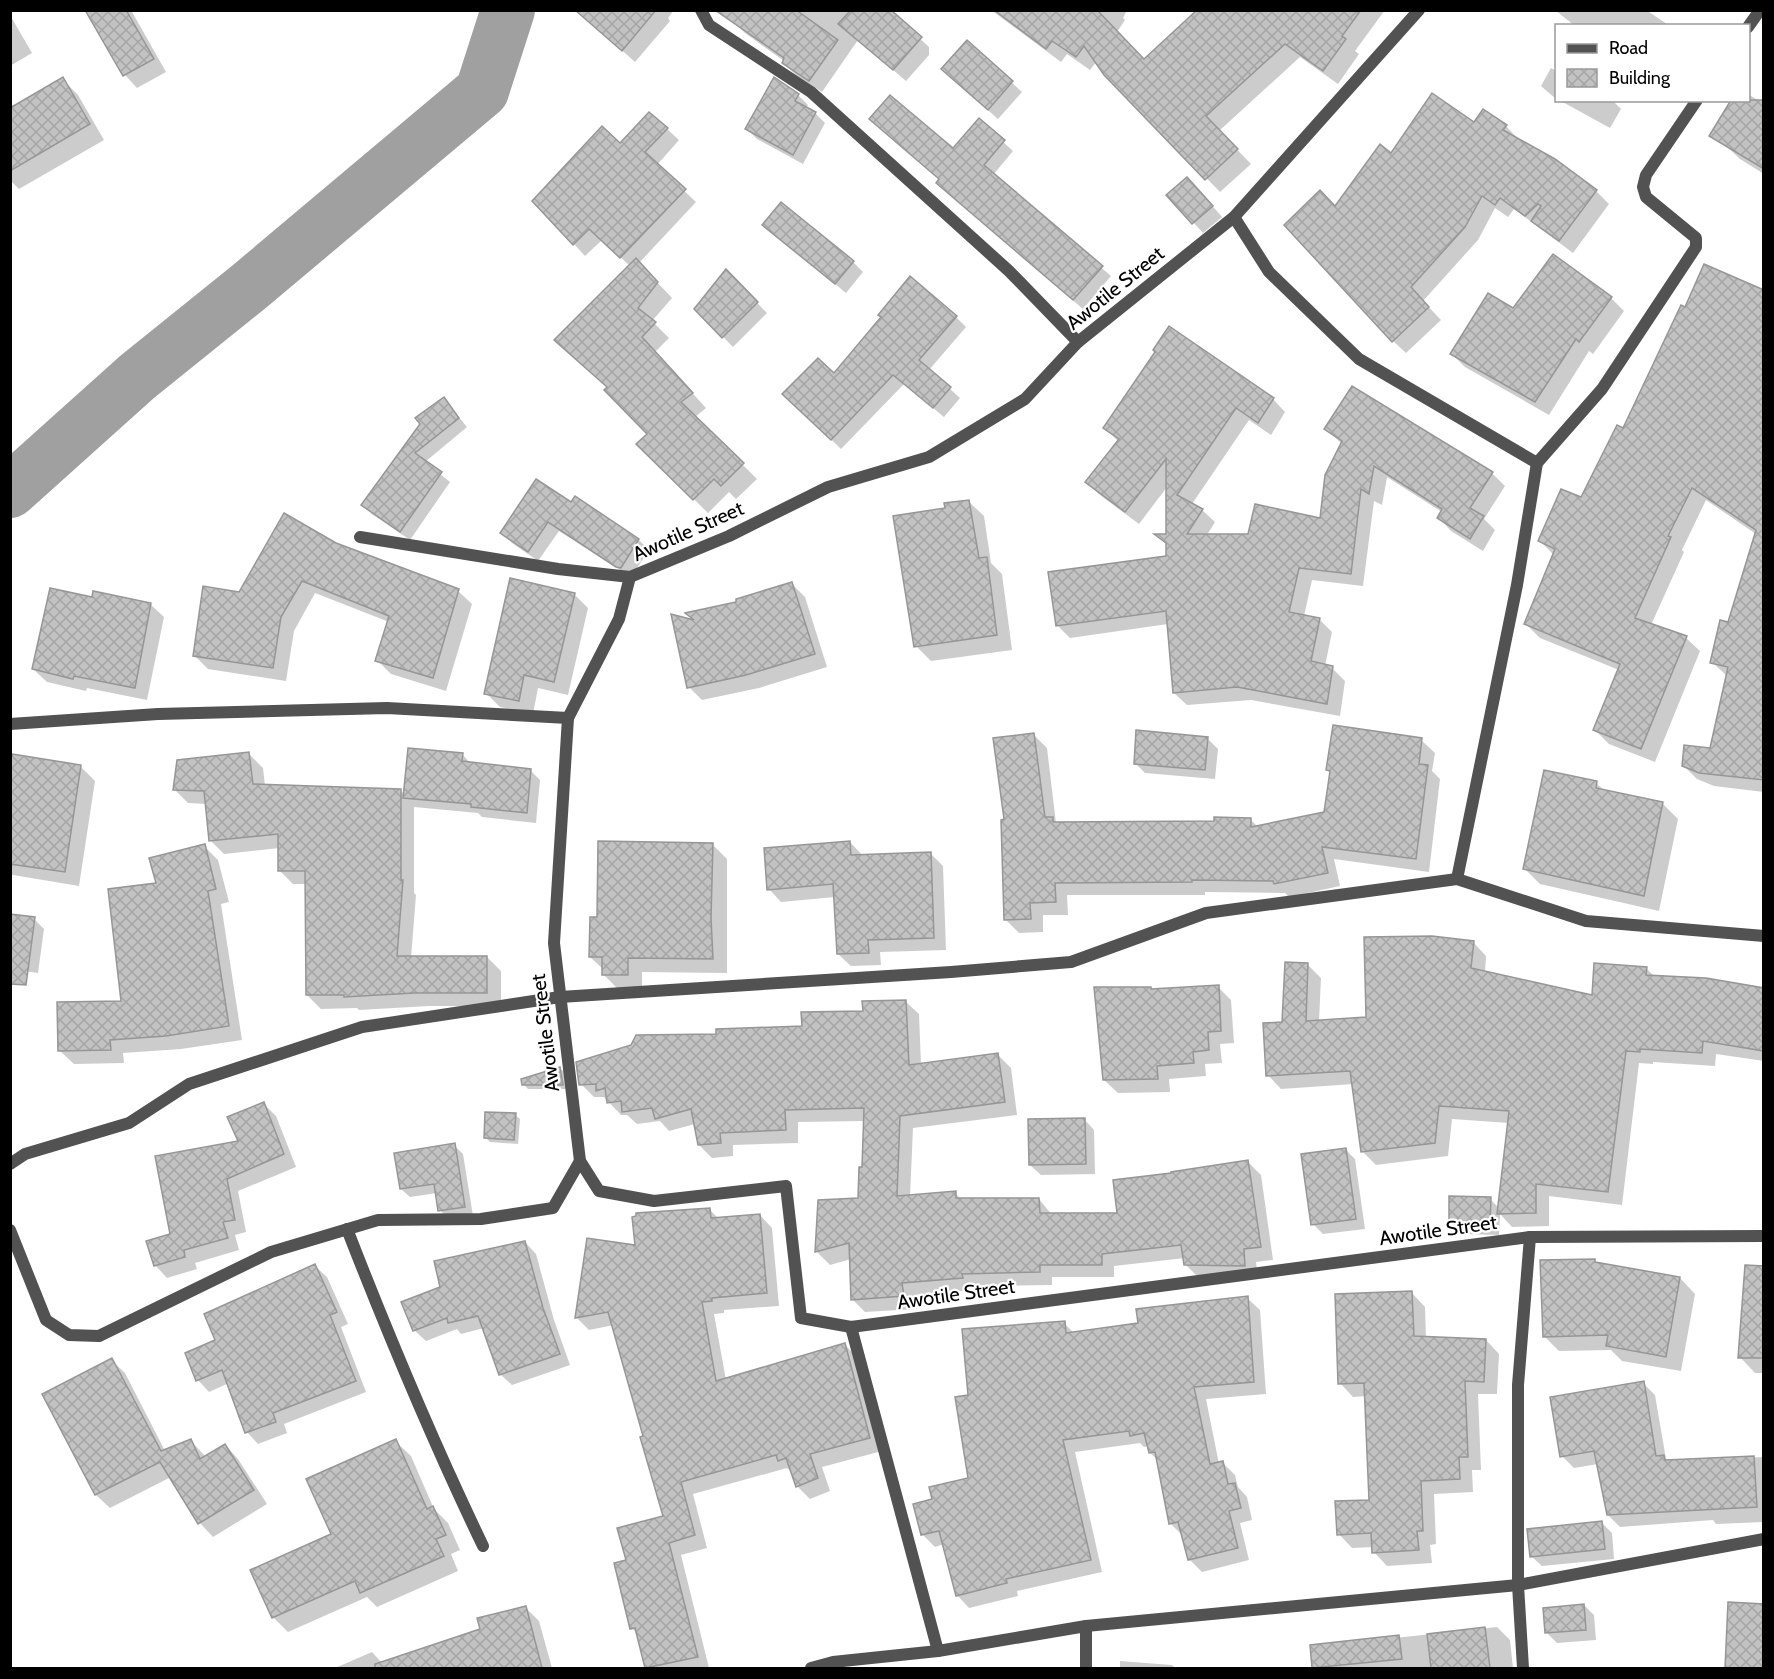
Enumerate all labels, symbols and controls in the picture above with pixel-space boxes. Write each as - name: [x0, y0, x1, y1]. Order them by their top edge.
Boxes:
- legend: [1555, 24, 1750, 102]
- text: Road: [1609, 37, 1648, 59]
- text: Building: [1609, 67, 1671, 89]
- street label: Awotile Street: [1061, 241, 1169, 335]
- street label: Awotile Street: [629, 496, 747, 566]
- street label: Awotile Street: [526, 972, 564, 1093]
- street label: Awotile Street: [1378, 1210, 1499, 1250]
- street label: Awotile Street: [896, 1274, 1017, 1314]

